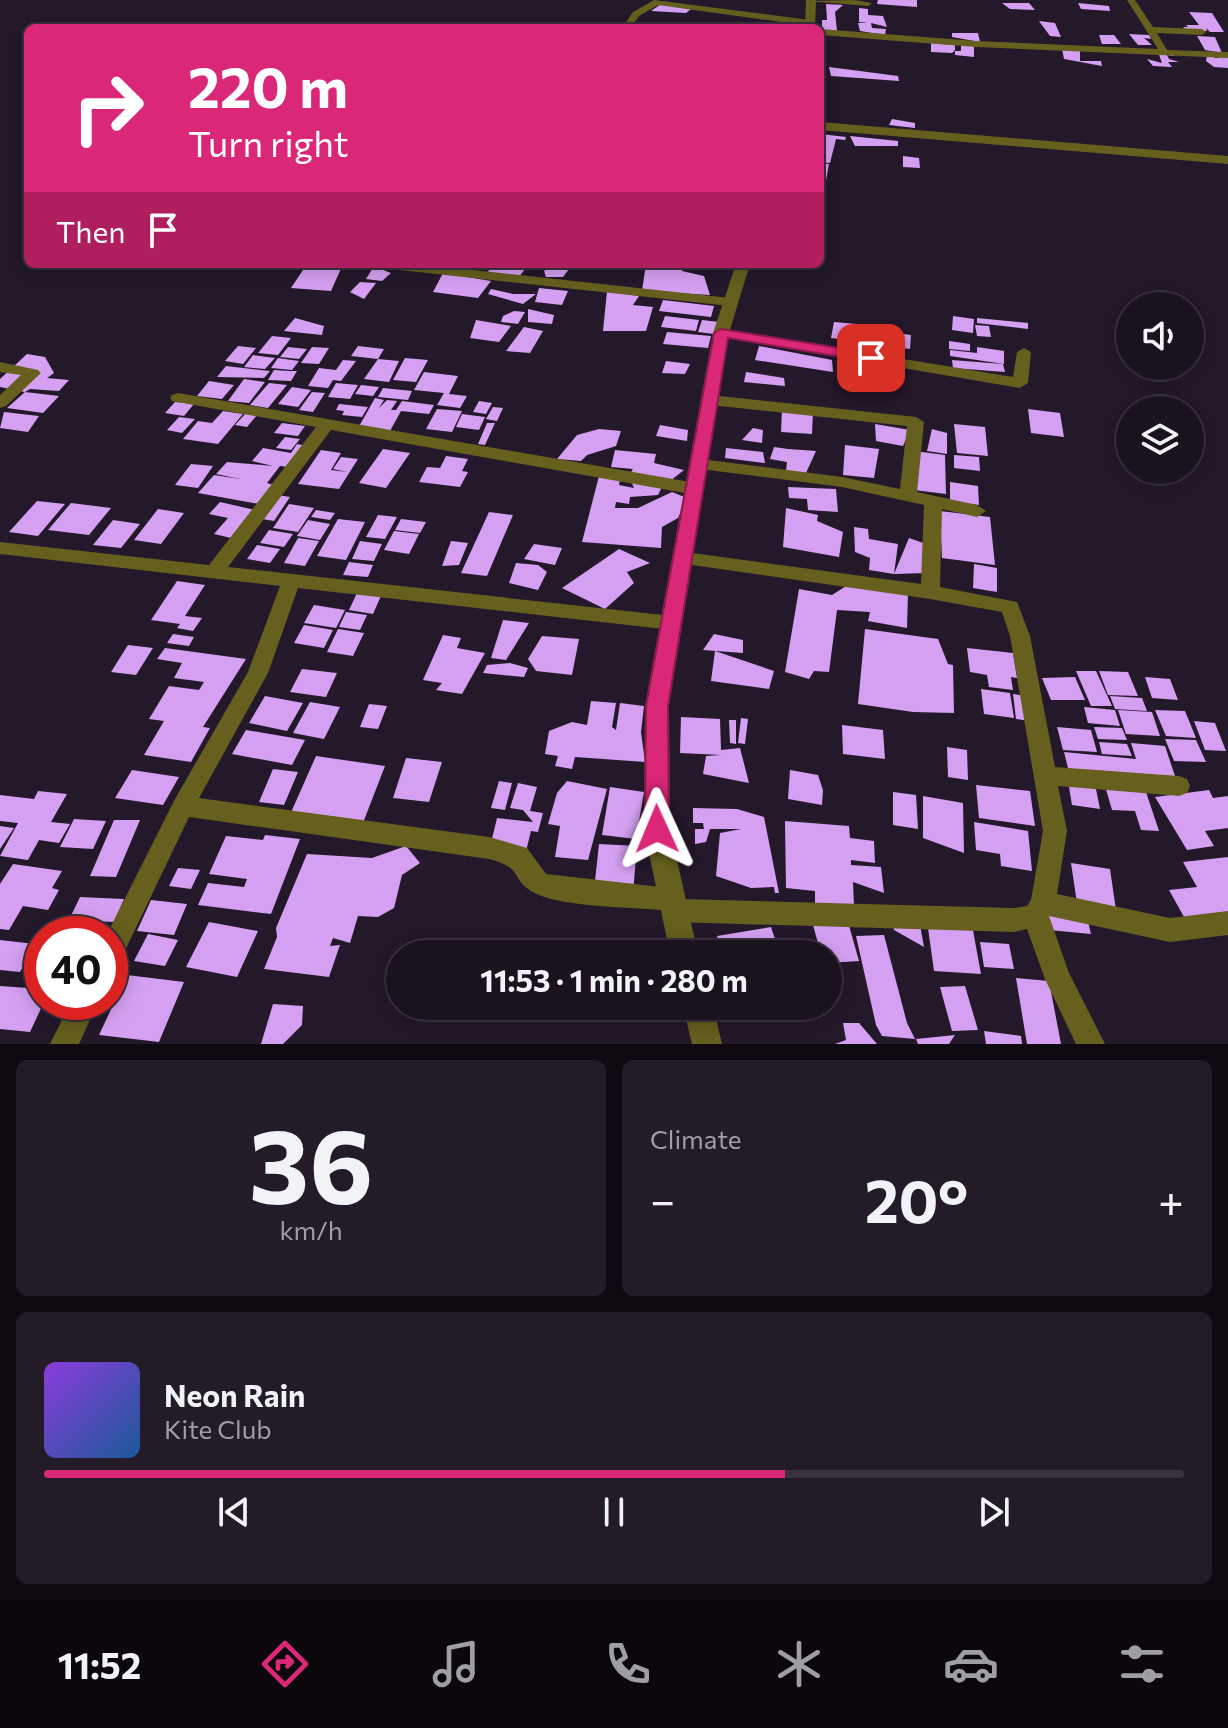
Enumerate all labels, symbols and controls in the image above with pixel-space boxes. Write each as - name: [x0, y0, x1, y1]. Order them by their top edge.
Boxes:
- text: 220 m: [188, 51, 348, 120]
- icon: right: [56, 56, 160, 160]
- text: Turn right: [188, 120, 349, 164]
- icon: arrive: [141, 208, 185, 252]
- text: Then: [56, 212, 125, 249]
- map controls: [1116, 292, 1204, 484]
- button: sound: [1116, 292, 1204, 380]
- pin: [837, 324, 905, 392]
- icon: arrive: [849, 336, 893, 380]
- button: layers: [1116, 396, 1204, 484]
- position arrow: [615, 787, 699, 871]
- speed limit sign: 40: [24, 916, 128, 1020]
- text: 11:53 · 1 min · 280 m: [480, 961, 748, 998]
- text: 36: [249, 1098, 373, 1225]
- text: Climate: [650, 1123, 742, 1154]
- text: 20°: [865, 1162, 968, 1235]
- text: −: [650, 1172, 675, 1226]
- text: +: [1158, 1172, 1184, 1226]
- text: km/h: [279, 1214, 343, 1245]
- text: Neon Rain: [164, 1376, 305, 1413]
- text: Kite Club: [164, 1413, 272, 1444]
- icon: previous: [212, 1490, 256, 1534]
- icon: pause: [592, 1490, 636, 1534]
- icon: next: [972, 1490, 1016, 1534]
- icon: directions: [257, 1636, 313, 1692]
- icon: music: [428, 1636, 484, 1692]
- icon: phone: [600, 1636, 656, 1692]
- icon: climate: [771, 1636, 827, 1692]
- icon: car: [943, 1636, 999, 1692]
- icon: filters: [1114, 1636, 1170, 1692]
- text: 11:52: [58, 1642, 141, 1686]

